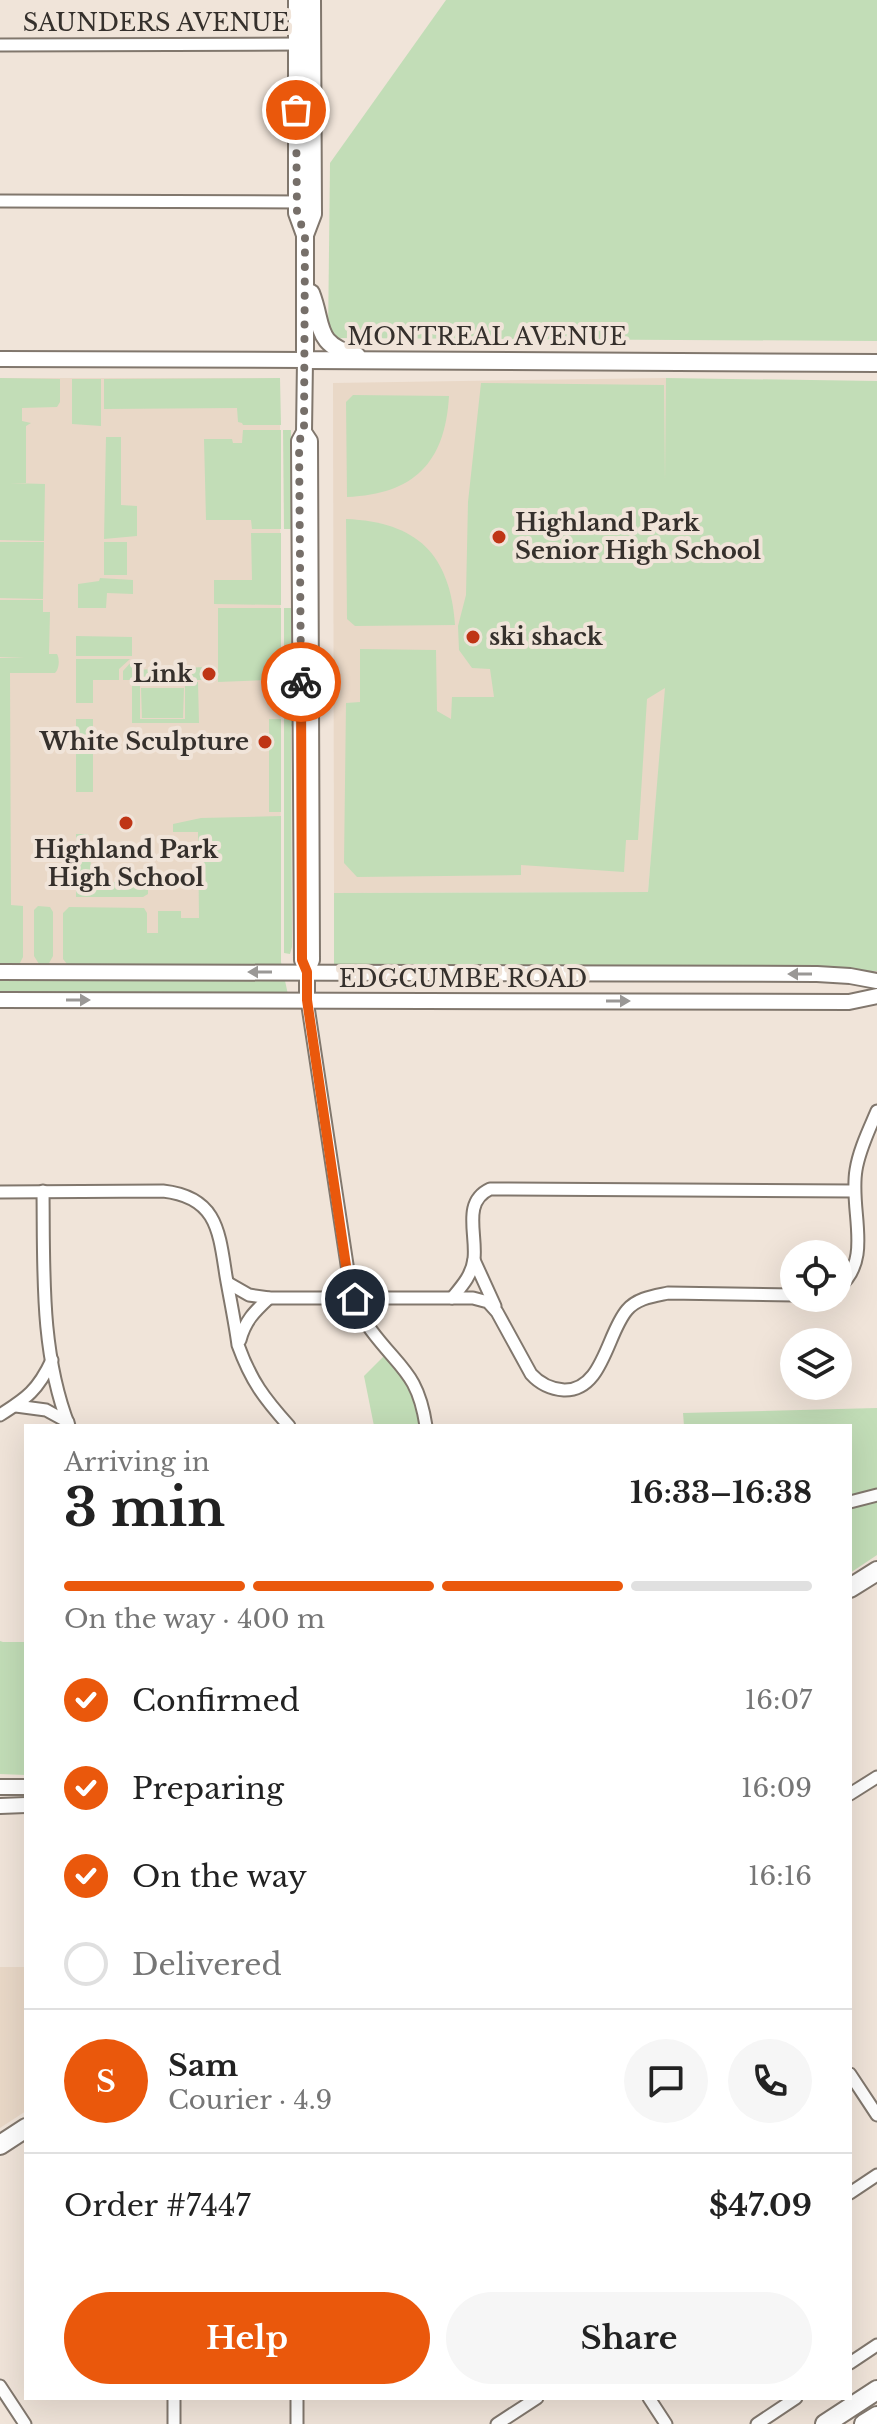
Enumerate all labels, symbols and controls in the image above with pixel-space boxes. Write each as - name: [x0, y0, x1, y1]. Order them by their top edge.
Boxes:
- street label: SAUNDERS AVENUE: [23, 8, 289, 37]
- pin: [262, 76, 330, 144]
- icon: bag: [274, 88, 318, 132]
- street label: MONTREAL AVENUE: [347, 322, 627, 351]
- place label: Highland Park Senior High School: [515, 508, 762, 565]
- marker: Highland Park Senior High School: [490, 528, 508, 546]
- place label: ski shack: [489, 622, 604, 651]
- marker: ski shack: [464, 628, 482, 646]
- courier: [261, 642, 341, 722]
- place label: Link: [133, 659, 194, 688]
- icon: bike: [279, 660, 323, 704]
- marker: Link: [200, 665, 218, 683]
- place label: White Sculpture: [39, 727, 249, 756]
- marker: White Sculpture: [256, 733, 274, 751]
- marker: Highland Park High School: [117, 814, 135, 832]
- place label: Highland Park High School: [34, 835, 219, 892]
- street label: EDGCUMBE ROAD: [339, 964, 587, 993]
- one-way arrow: [247, 966, 272, 978]
- one-way arrow: [787, 968, 812, 980]
- one-way arrow: [66, 994, 91, 1006]
- one-way arrow: [606, 995, 631, 1007]
- map controls: [780, 1240, 852, 1400]
- button: locate: [780, 1240, 852, 1312]
- pin: [321, 1265, 389, 1333]
- icon: home: [333, 1277, 377, 1321]
- button: layers: [780, 1328, 852, 1400]
- text: Arriving in: [64, 1446, 210, 1478]
- text: 16:33–16:38: [630, 1474, 812, 1511]
- text: 3 min: [64, 1476, 225, 1540]
- text: On the way · 400 m: [64, 1603, 325, 1635]
- icon: check: [64, 1678, 108, 1722]
- text: Confirmed: [132, 1682, 300, 1719]
- text: 16:07: [745, 1684, 812, 1716]
- icon: check: [64, 1766, 108, 1810]
- text: Preparing: [132, 1770, 284, 1807]
- text: 16:09: [741, 1772, 812, 1804]
- icon: check: [64, 1854, 108, 1898]
- text: On the way: [132, 1858, 307, 1895]
- text: 16:16: [748, 1860, 812, 1892]
- text: Delivered: [132, 1946, 282, 1983]
- button: chat: [624, 2039, 708, 2123]
- button: phone: [728, 2039, 812, 2123]
- text: Sam: [168, 2047, 238, 2084]
- text: S: [96, 2063, 116, 2100]
- text: Courier · 4.9: [168, 2084, 332, 2116]
- text: Order #7447: [64, 2187, 251, 2224]
- text: $47.09: [709, 2187, 812, 2224]
- button: Help: [64, 2292, 430, 2384]
- button: Share: [446, 2292, 812, 2384]

